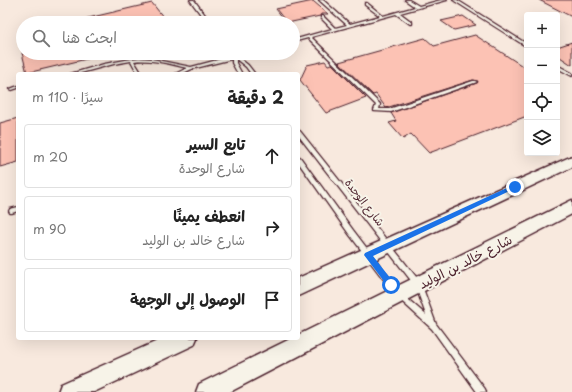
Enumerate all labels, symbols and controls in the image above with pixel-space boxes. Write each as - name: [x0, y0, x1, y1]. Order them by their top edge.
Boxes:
- map controls: [524, 12, 560, 156]
- button: +: [524, 12, 560, 48]
- search box: [16, 16, 300, 60]
- text: ابحث هنا: [62, 25, 117, 48]
- icon: search: [30, 27, 52, 49]
- button: −: [524, 48, 560, 84]
- text: 2 دقيقة: [227, 84, 284, 110]
- button: locate: [524, 84, 560, 120]
- text: سيرًا · 110 m: [32, 87, 103, 106]
- button: layers: [524, 120, 560, 156]
- text: تابع السير: [187, 132, 245, 155]
- icon: ahead: [261, 145, 283, 167]
- text: 20 m: [33, 147, 68, 166]
- text: شارع الوحدة: [179, 158, 245, 177]
- street label: شارع الوحدة: [340, 175, 389, 230]
- route end: [506, 178, 524, 196]
- text: انعطف يمينًا: [173, 204, 245, 227]
- icon: right: [261, 217, 283, 239]
- text: 90 m: [33, 219, 66, 238]
- street label: شارع خالد بن الوليد: [415, 229, 516, 294]
- text: شارع خالد بن الوليد: [142, 230, 245, 249]
- route start: [382, 276, 400, 294]
- text: الوصول إلى الوجهة: [130, 287, 245, 310]
- icon: arrive: [261, 289, 283, 311]

